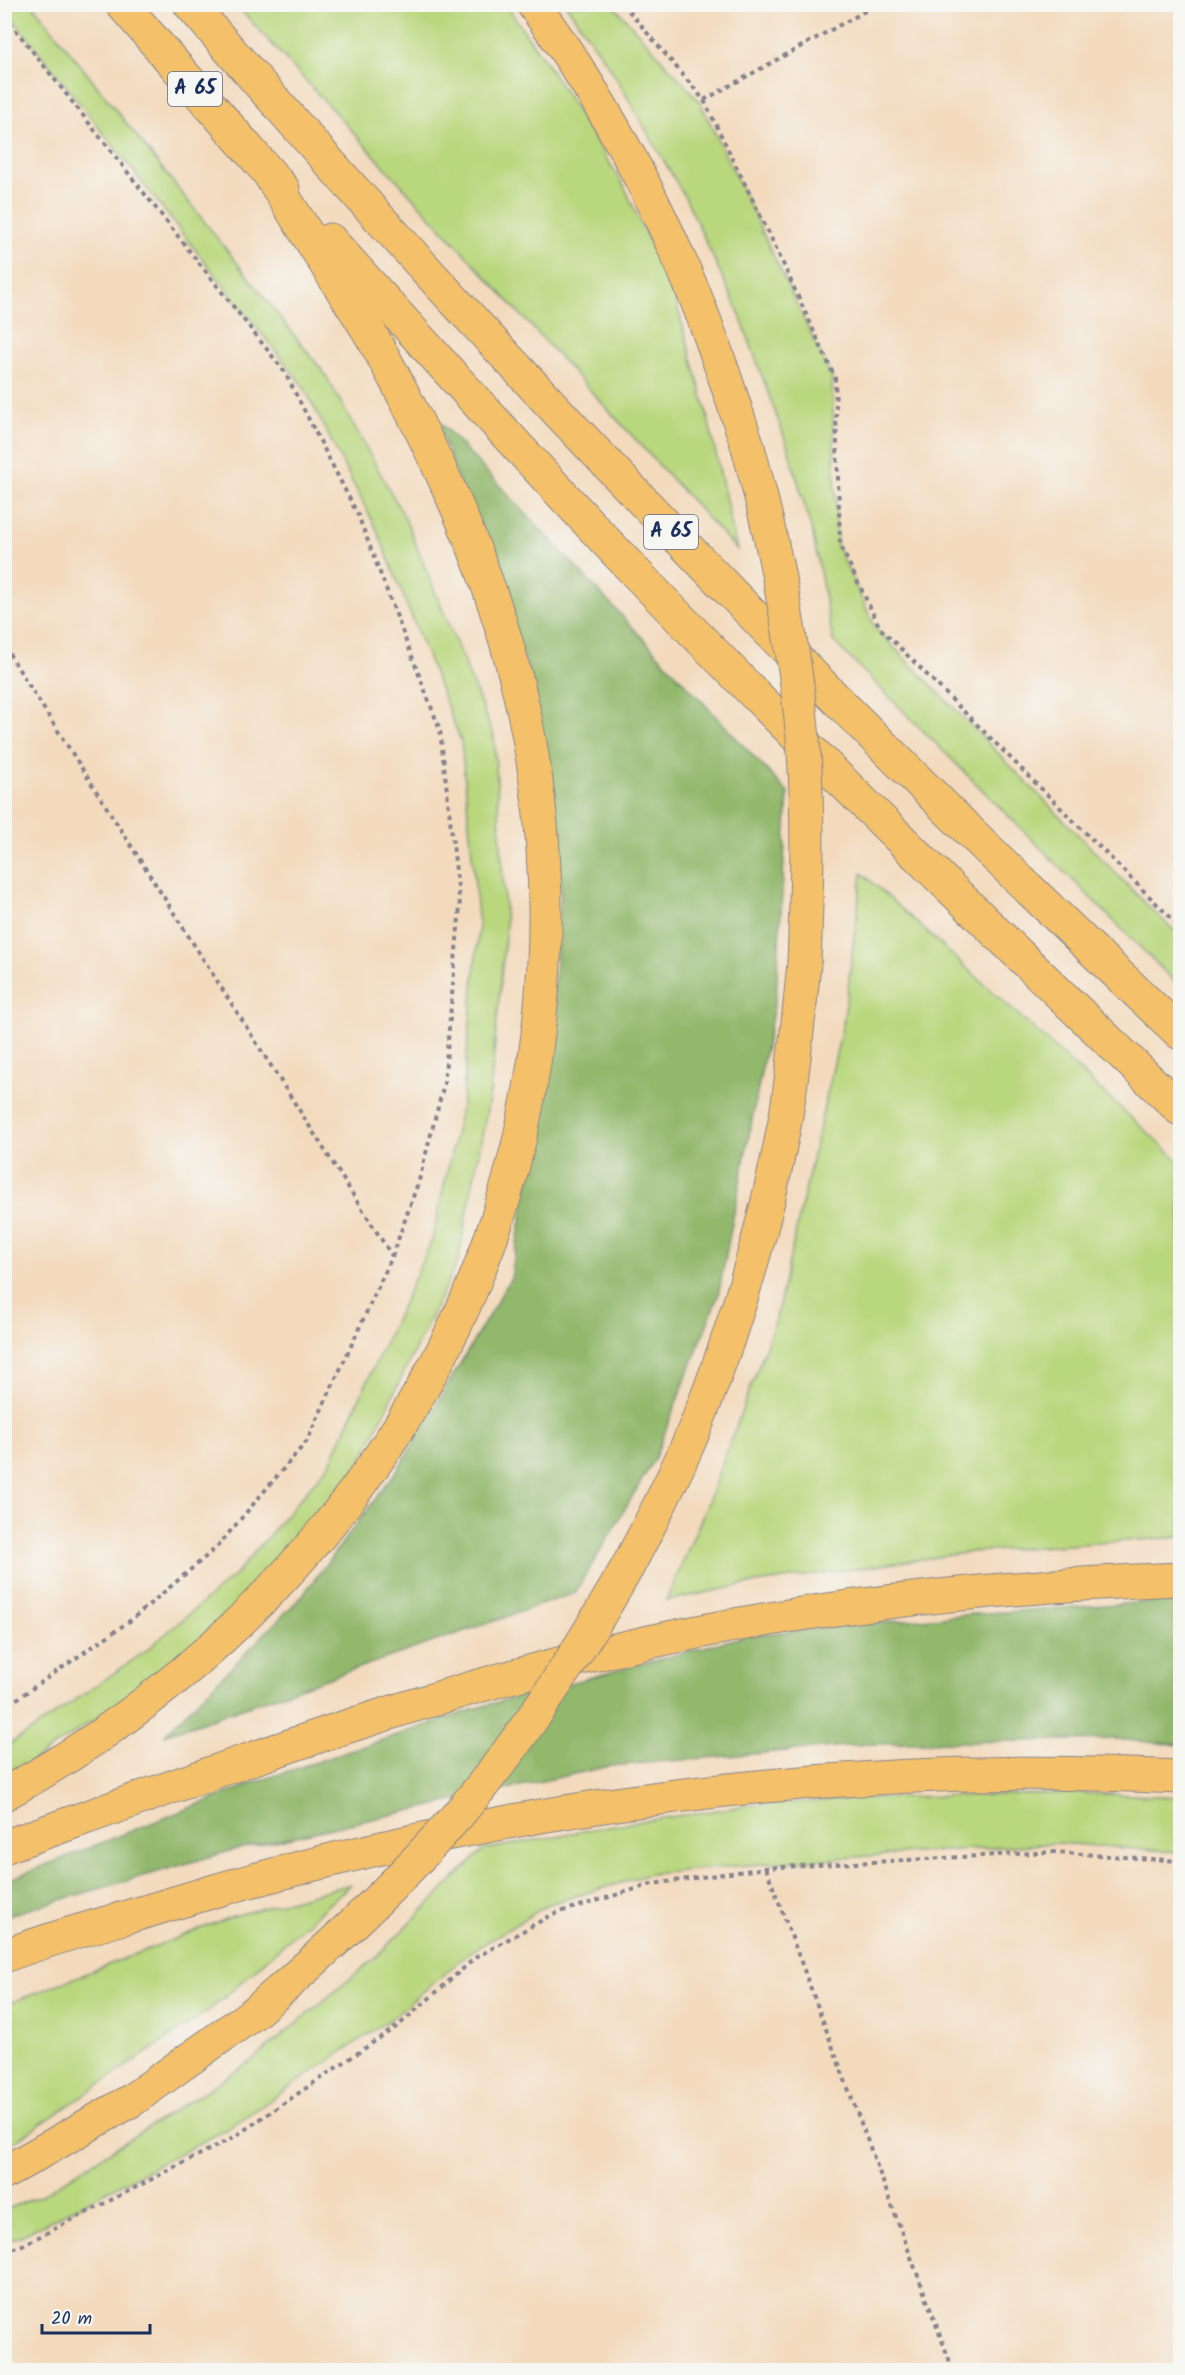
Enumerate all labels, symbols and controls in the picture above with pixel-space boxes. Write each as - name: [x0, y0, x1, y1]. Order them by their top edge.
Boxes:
- road number: A 65: [168, 72, 222, 106]
- road number: A 65: [644, 515, 698, 549]
- scale bar: [42, 2297, 150, 2335]
- text: 20 m: [51, 2305, 92, 2334]

